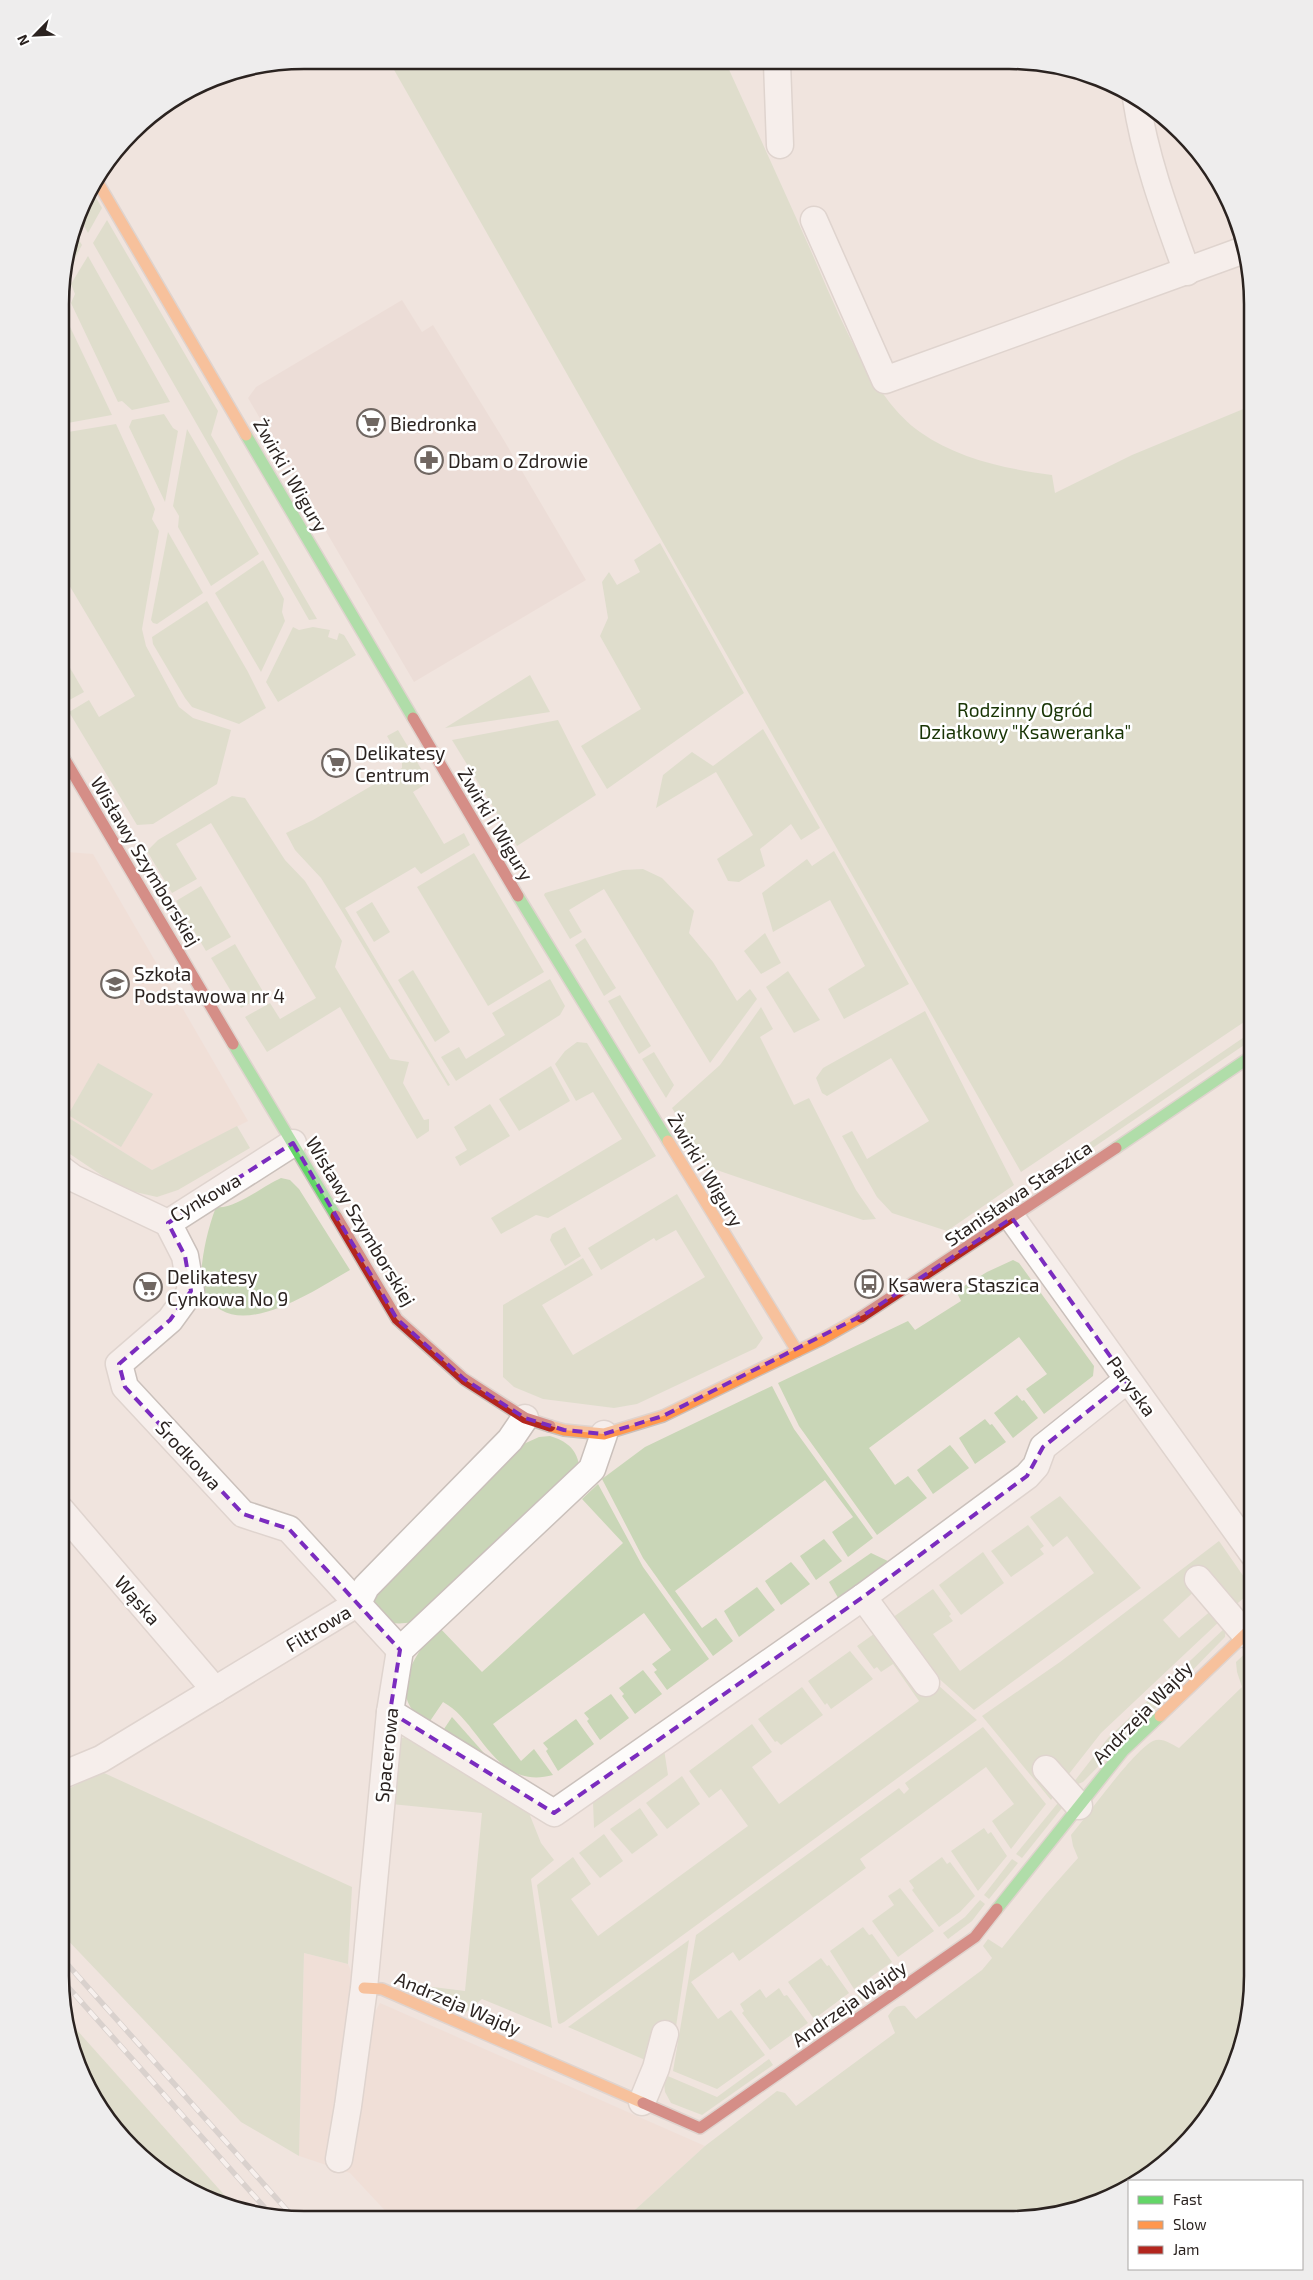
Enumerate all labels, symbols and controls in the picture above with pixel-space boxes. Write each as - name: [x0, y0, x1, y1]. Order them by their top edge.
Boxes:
- north arrow: [10, 10, 60, 60]
- text: N: [13, 32, 32, 49]
- supermarket icon: Biedronka: [356, 408, 386, 438]
- place label: Biedronka: [390, 412, 477, 435]
- street label: Żwirki i Wigury: [249, 414, 333, 536]
- pharmacy icon: Dbam o Zdrowie: [414, 445, 444, 475]
- place label: Dbam o Zdrowie: [448, 449, 588, 472]
- park label: Rodzinny Ogród Działkowy "Ksaweranka": [919, 698, 1131, 743]
- place label: Delikatesy Centrum: [355, 741, 445, 786]
- supermarket icon: Delikatesy Centrum: [321, 748, 351, 778]
- street label: Żwirki i Wigury: [453, 763, 539, 885]
- street label: Wisławy Szymborskiej: [86, 772, 206, 950]
- place label: Szkoła Podstawowa nr 4: [134, 962, 285, 1007]
- school or university icon: Szkoła Podstawowa nr 4: [100, 969, 130, 999]
- street label: Żwirki i Wigury: [663, 1109, 749, 1231]
- street label: Wisławy Szymborskiej: [301, 1132, 421, 1310]
- street label: Stanisława Staszica: [940, 1135, 1096, 1251]
- street label: Cynkowa: [166, 1168, 244, 1226]
- place label: Delikatesy Cynkowa No 9: [167, 1265, 288, 1310]
- bus stop icon: Ksawera Staszica: [854, 1269, 884, 1299]
- supermarket icon: Delikatesy Cynkowa No 9: [133, 1272, 163, 1302]
- place label: Ksawera Staszica: [888, 1273, 1039, 1296]
- street label: Paryska: [1102, 1351, 1162, 1421]
- street label: Środkowa: [151, 1416, 227, 1494]
- street label: Wąska: [110, 1571, 166, 1629]
- street label: Filtrowa: [281, 1600, 355, 1656]
- street label: Andrzeja Wajdy: [1087, 1656, 1197, 1768]
- street label: Spacerowa: [370, 1706, 402, 1804]
- street label: Andrzeja Wajdy: [787, 1955, 911, 2051]
- street label: Andrzeja Wajdy: [392, 1966, 524, 2040]
- legend: [1128, 2180, 1303, 2270]
- text: Fast: [1173, 2190, 1203, 2208]
- text: Slow: [1173, 2215, 1207, 2233]
- text: Jam: [1173, 2240, 1199, 2258]

